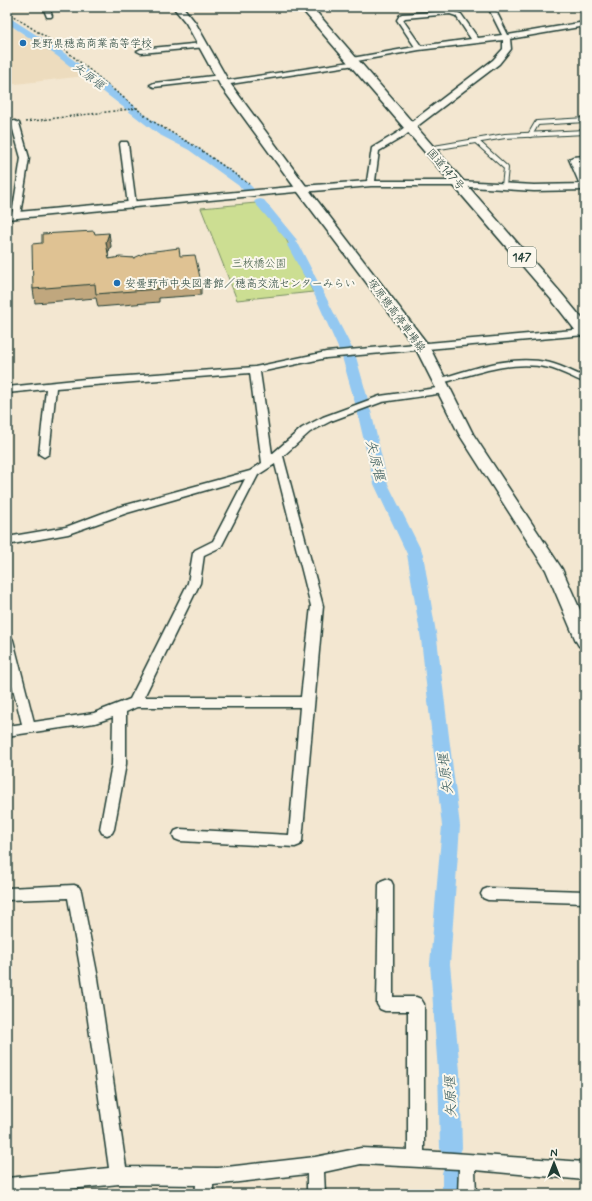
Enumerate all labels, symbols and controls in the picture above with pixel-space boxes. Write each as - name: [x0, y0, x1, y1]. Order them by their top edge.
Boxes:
- place label: 長野県穂高商業高等学校: [31, 37, 152, 51]
- marker: 長野県穂高商業高等学校: [18, 38, 28, 48]
- water label: 矢原堰: [69, 59, 109, 95]
- street label: 国道147号: [423, 146, 467, 193]
- road number: 147: [508, 247, 536, 267]
- park label: 三枚橋公園: [232, 257, 287, 271]
- street label: 塚原穂高停車場線: [364, 276, 428, 355]
- place label: 安曇野市中央図書館／穂高交流センターみらい: [125, 277, 356, 291]
- marker: 安曇野市中央図書館／穂高交流センターみらい: [112, 278, 122, 288]
- water label: 矢原堰: [361, 438, 389, 485]
- water label: 矢原堰: [434, 750, 457, 796]
- water label: 矢原堰: [441, 1074, 461, 1118]
- north arrow: [534, 1143, 574, 1183]
- text: N: [550, 1147, 558, 1161]

